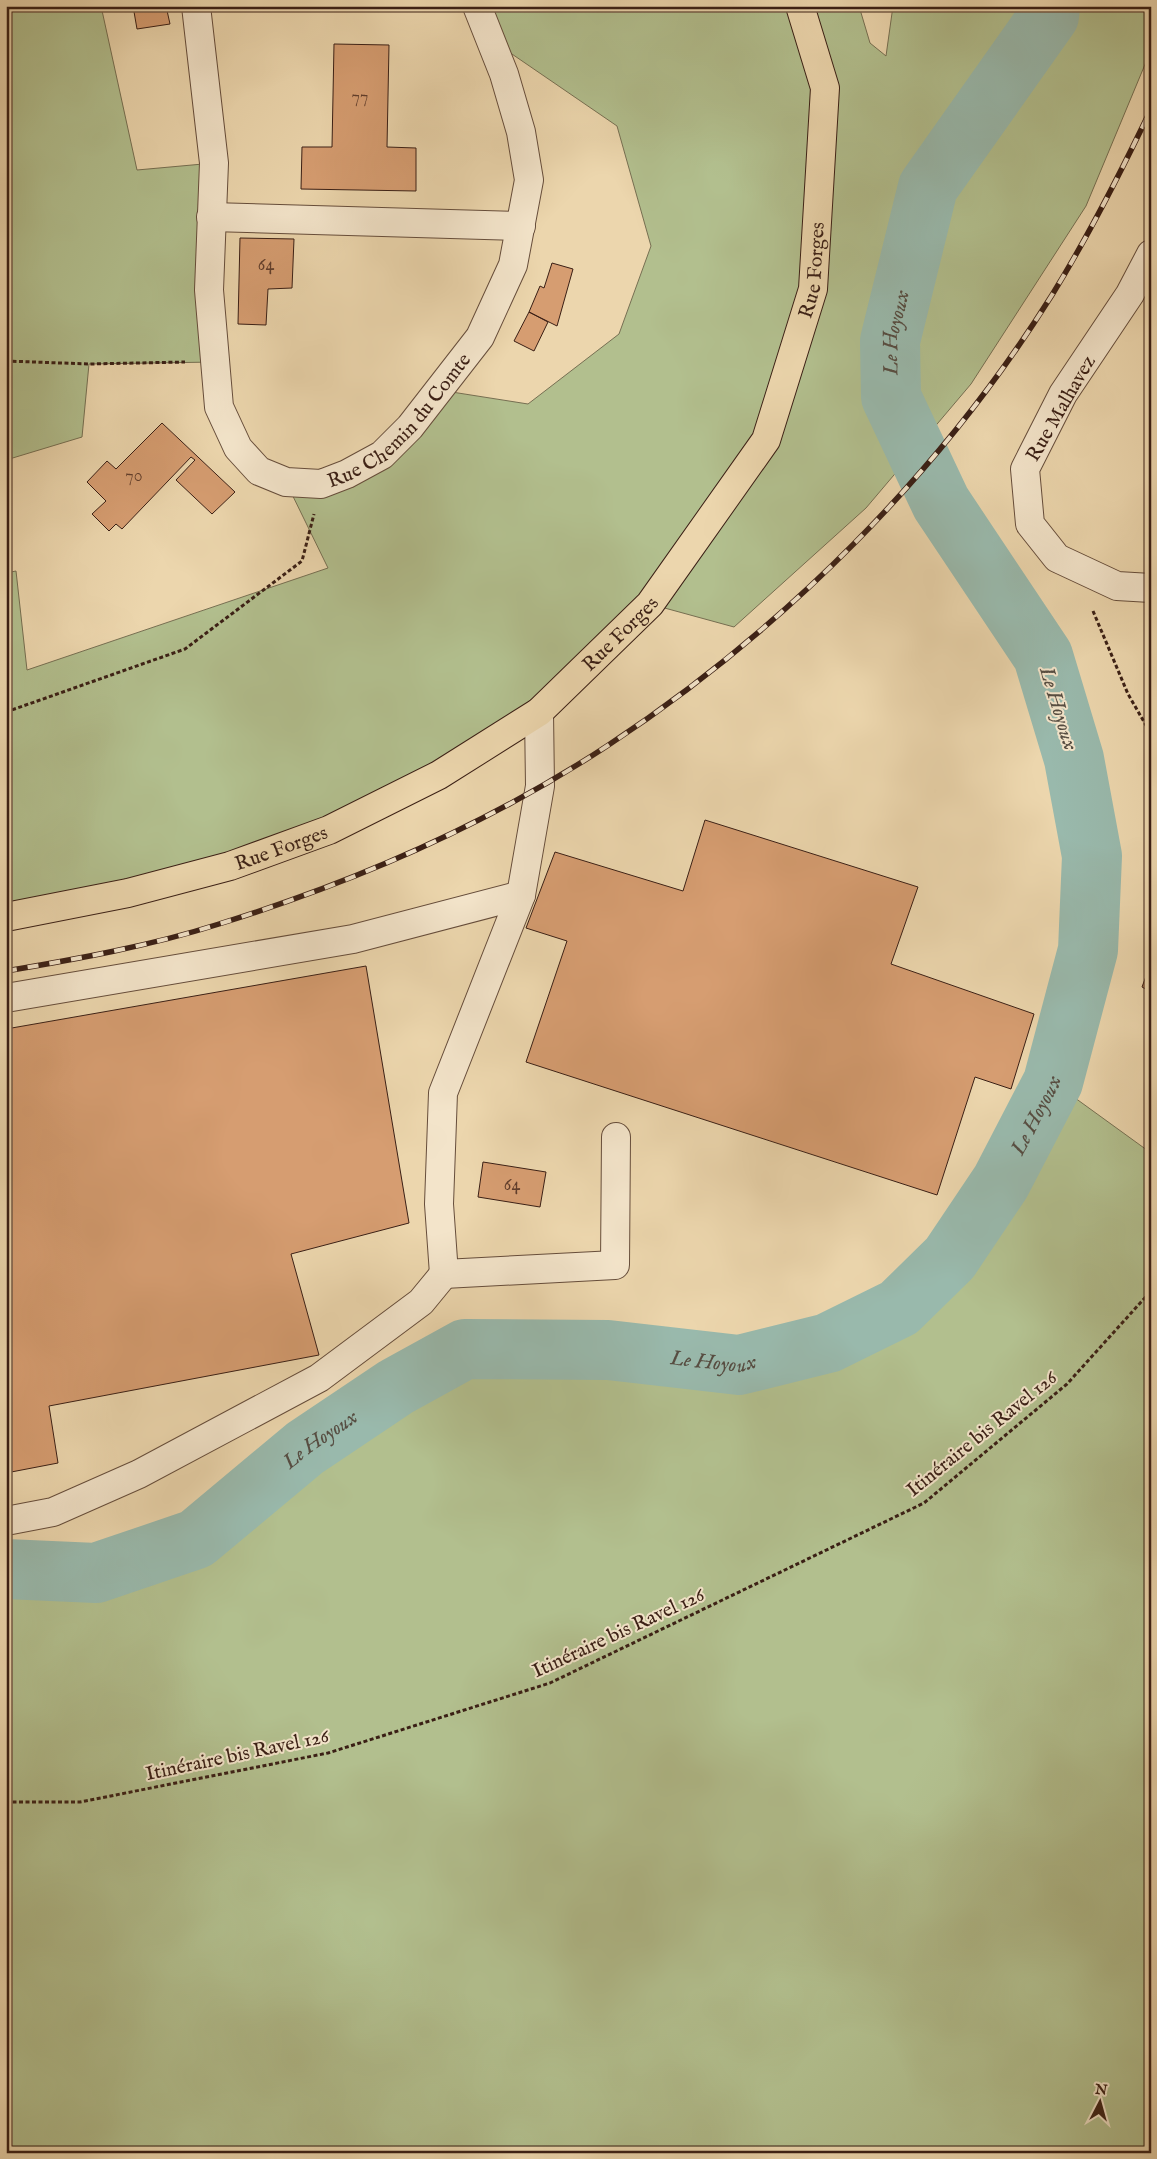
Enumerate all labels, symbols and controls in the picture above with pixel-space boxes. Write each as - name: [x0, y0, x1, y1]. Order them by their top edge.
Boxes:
- house number: 77: [352, 86, 368, 109]
- street label: Rue Forges: [794, 221, 831, 321]
- house number: 64: [258, 254, 274, 277]
- water label: Le Hoyoux: [878, 287, 917, 377]
- street label: Rue Chemin du Comte: [324, 348, 477, 494]
- street label: Rue Malhavez: [1021, 351, 1102, 466]
- house number: 70: [125, 465, 143, 488]
- street label: Rue Forges: [577, 593, 665, 677]
- water label: Le Hoyoux: [1032, 662, 1083, 754]
- street label: Rue Forges: [232, 821, 331, 877]
- water label: Le Hoyoux: [1005, 1073, 1069, 1161]
- house number: 64: [504, 1174, 520, 1197]
- water label: Le Hoyoux: [668, 1345, 760, 1380]
- street label: Itinéraire bis Ravel 126: [902, 1365, 1063, 1503]
- water label: Le Hoyoux: [277, 1404, 364, 1477]
- street label: Itinéraire bis Ravel 126: [529, 1582, 709, 1684]
- street label: Itinéraire bis Ravel 126: [143, 1724, 332, 1787]
- north arrow: [1074, 2076, 1124, 2126]
- text: N: [1093, 2080, 1108, 2100]

